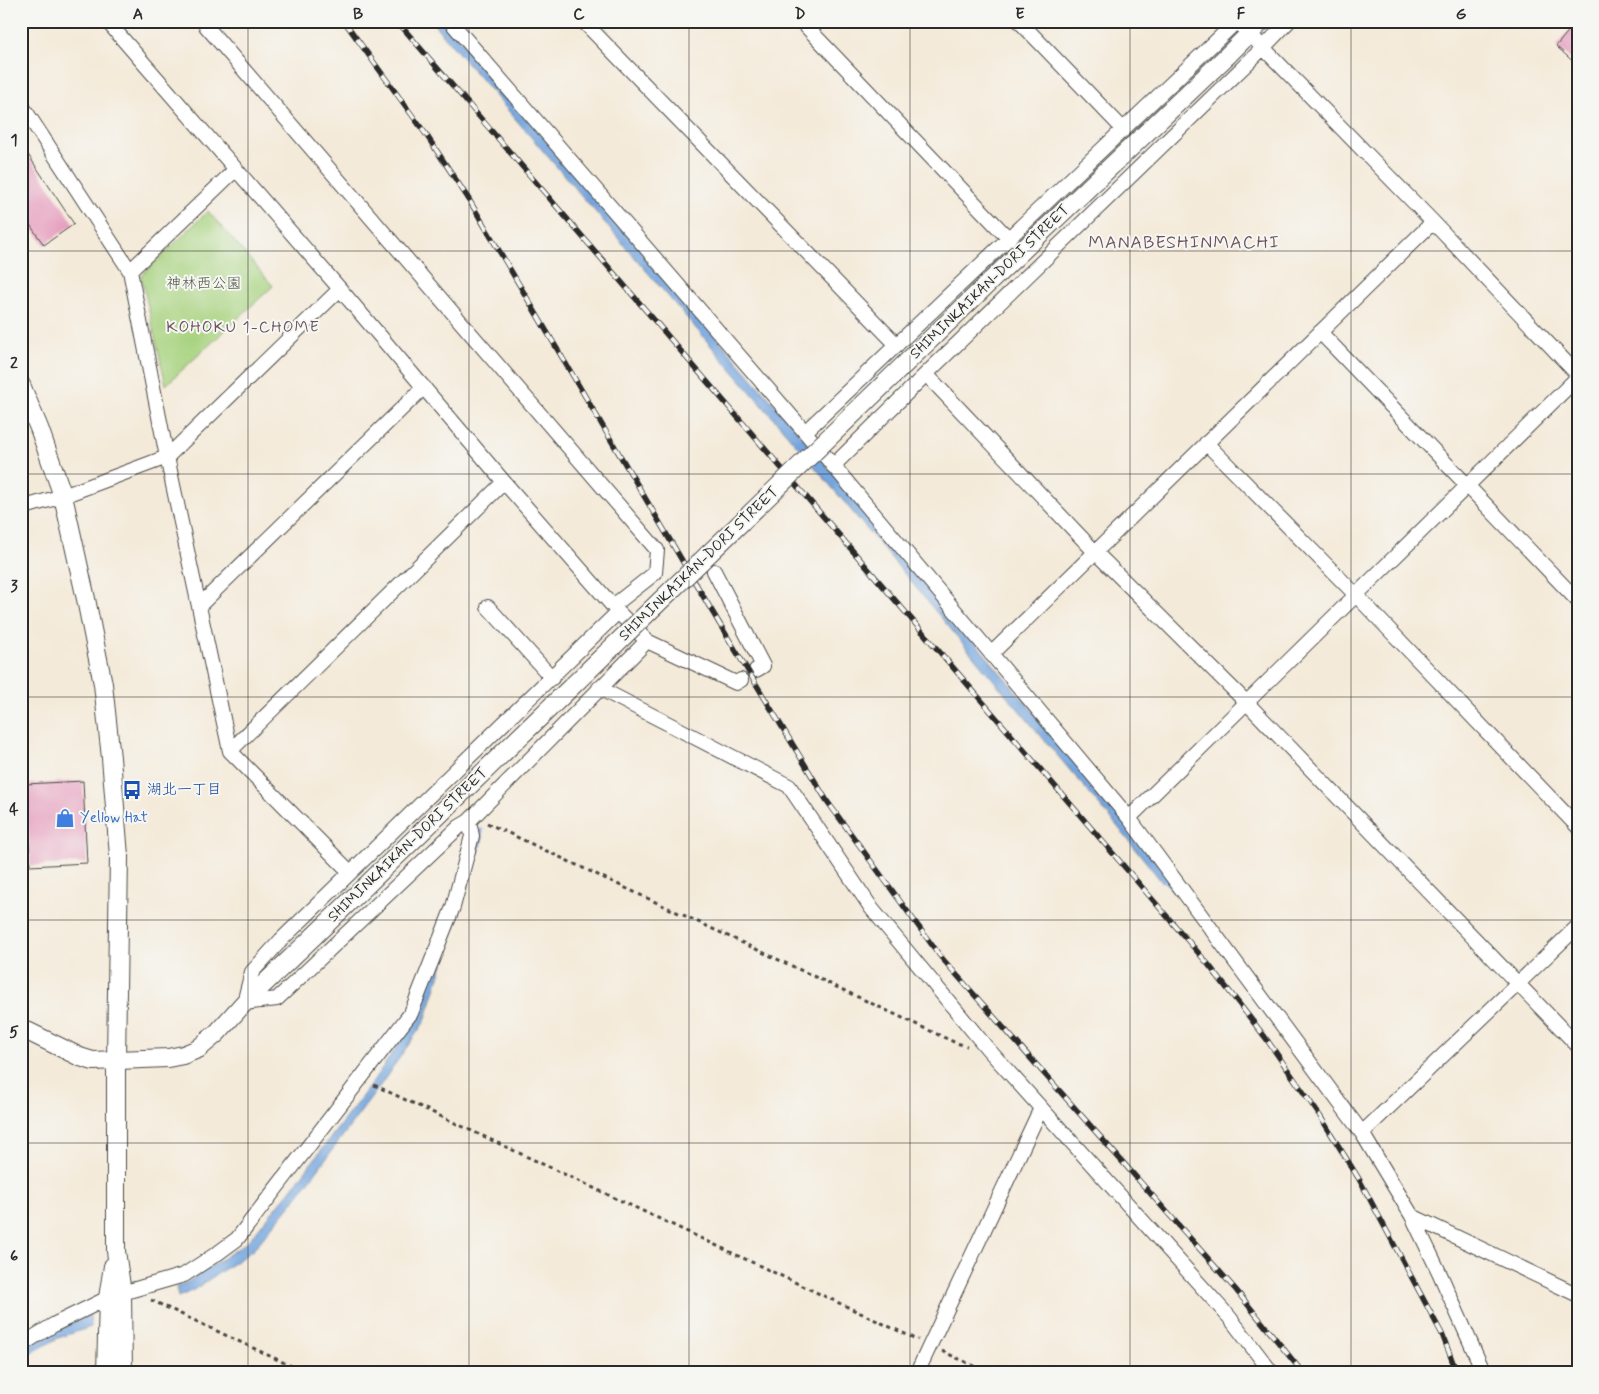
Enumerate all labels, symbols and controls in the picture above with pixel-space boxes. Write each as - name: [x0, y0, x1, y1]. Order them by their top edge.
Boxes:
- text: A: [133, 4, 143, 25]
- text: B: [353, 4, 363, 25]
- text: C: [573, 4, 585, 25]
- text: D: [794, 4, 806, 25]
- text: E: [1015, 4, 1025, 25]
- text: F: [1237, 4, 1246, 25]
- text: G: [1456, 4, 1467, 25]
- text: 1: [10, 130, 18, 151]
- street label: SHIMINKAIKAN-DORI STREET: [906, 200, 1074, 364]
- district label: MANABESHINMACHI: [1088, 231, 1280, 255]
- park label: 神林西公園: [166, 274, 242, 294]
- district label: KOHOKU 1-CHOME: [166, 317, 320, 338]
- text: 2: [10, 353, 18, 374]
- street label: SHIMINKAIKAN-DORI STREET: [615, 482, 783, 646]
- text: 3: [10, 576, 18, 597]
- street label: SHIMINKAIKAN-DORI STREET: [324, 763, 492, 927]
- bus stop icon: 湖北一丁目: [121, 779, 143, 801]
- place label: 湖北一丁目: [147, 780, 222, 800]
- text: 4: [9, 799, 19, 820]
- shop icon: Yellow Hat: [54, 807, 76, 829]
- place label: Yellow Hat: [80, 808, 148, 828]
- text: 5: [9, 1022, 19, 1043]
- text: 6: [10, 1246, 18, 1267]

